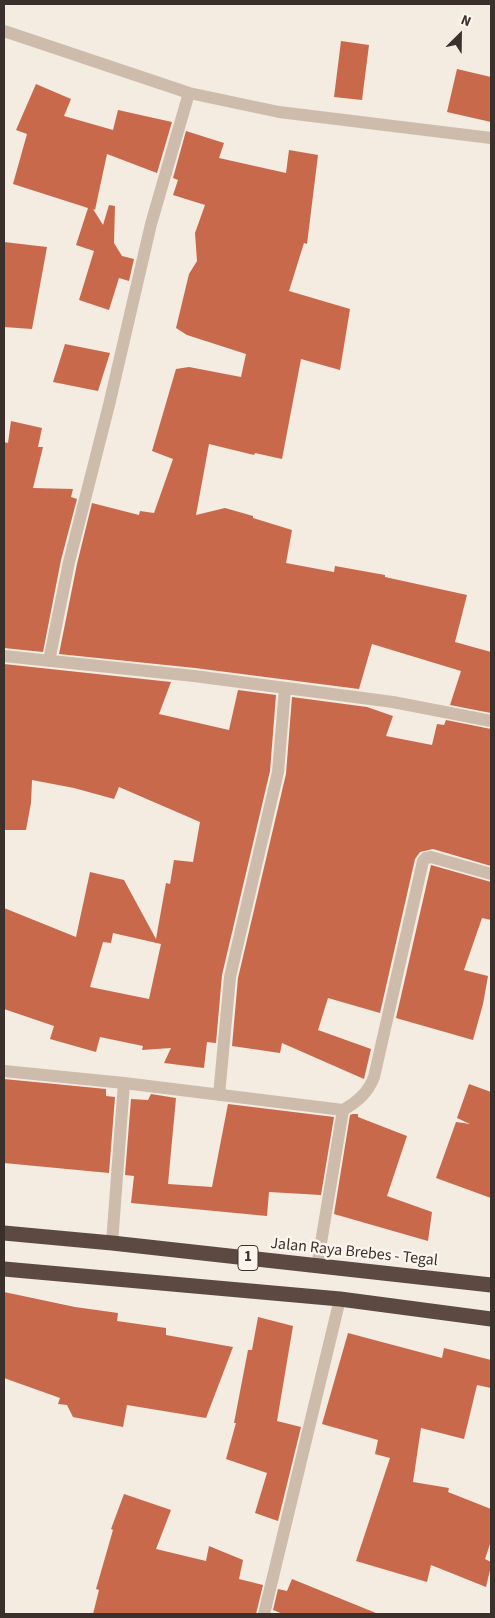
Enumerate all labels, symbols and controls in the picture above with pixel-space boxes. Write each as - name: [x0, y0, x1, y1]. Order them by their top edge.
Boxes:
- north arrow: [435, 10, 485, 60]
- text: N: [458, 10, 474, 32]
- street label: Jalan Raya Brebes - Tegal: [269, 1235, 439, 1271]
- road number: 1: [238, 1246, 258, 1270]

